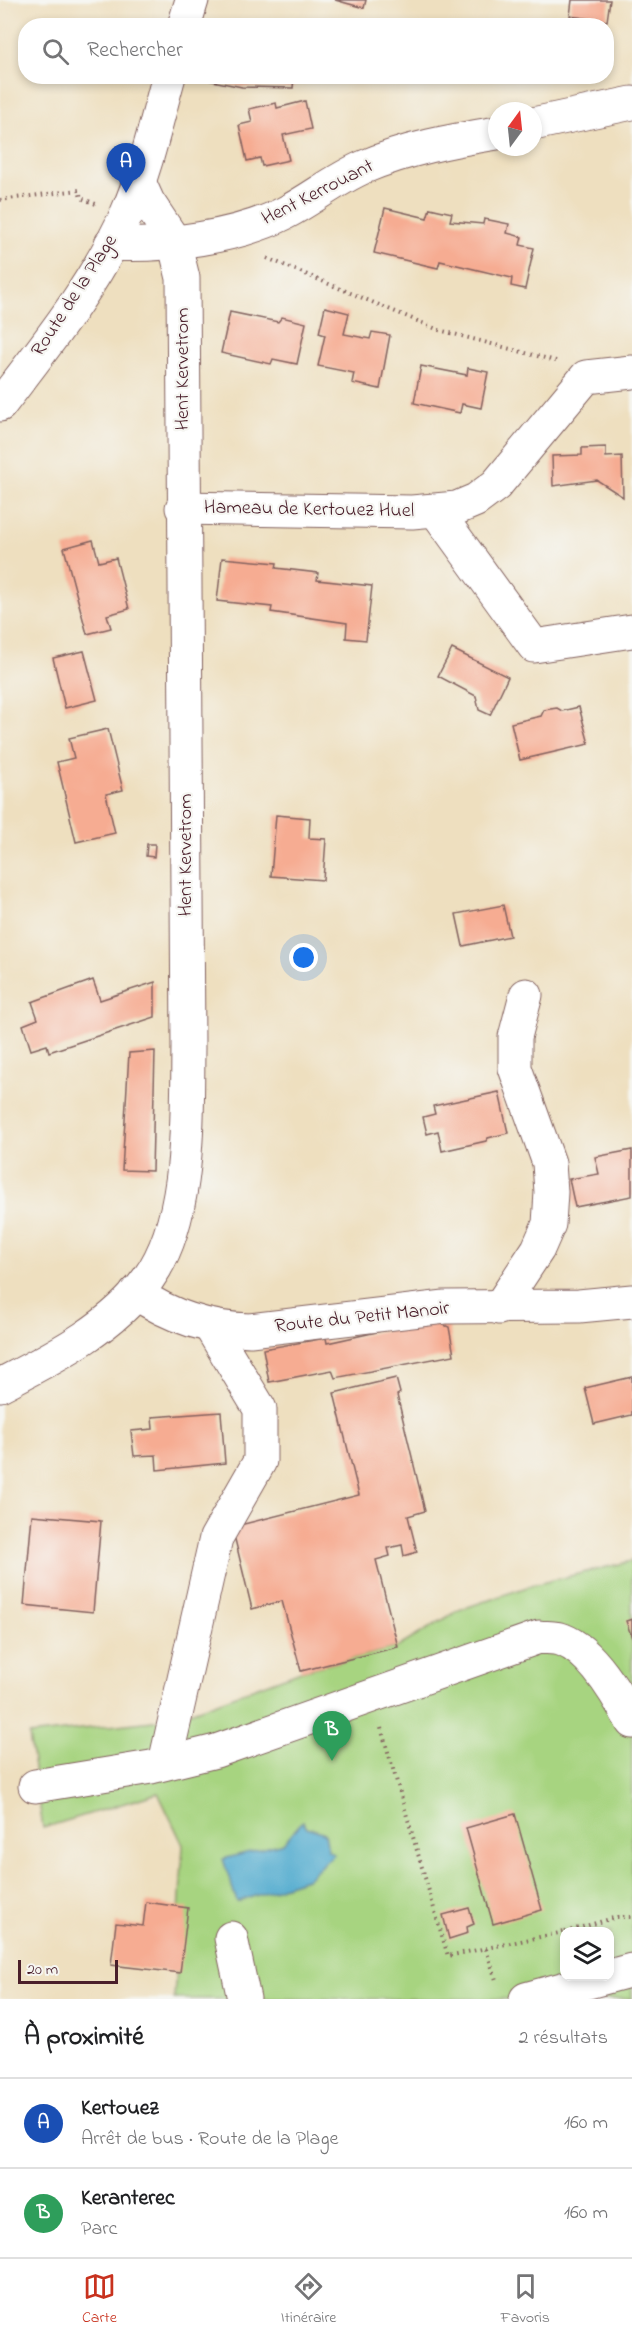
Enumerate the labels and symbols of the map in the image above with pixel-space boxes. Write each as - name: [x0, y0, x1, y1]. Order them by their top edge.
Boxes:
- north arrow: [488, 102, 542, 156]
- pin: A: [106, 144, 146, 193]
- street label: Hent Kerrouant: [257, 152, 379, 234]
- street label: Route de la Plage: [25, 229, 126, 363]
- street label: Hent Kervetrom: [169, 307, 198, 431]
- street label: Hameau de Kertouez Huel: [204, 494, 414, 526]
- street label: Hent Kervetrom: [172, 793, 201, 917]
- your location: [289, 943, 318, 972]
- street label: Route du Petit Manoir: [273, 1294, 452, 1342]
- pin: B: [312, 1712, 352, 1761]
- scale bar: [18, 1957, 118, 1984]

